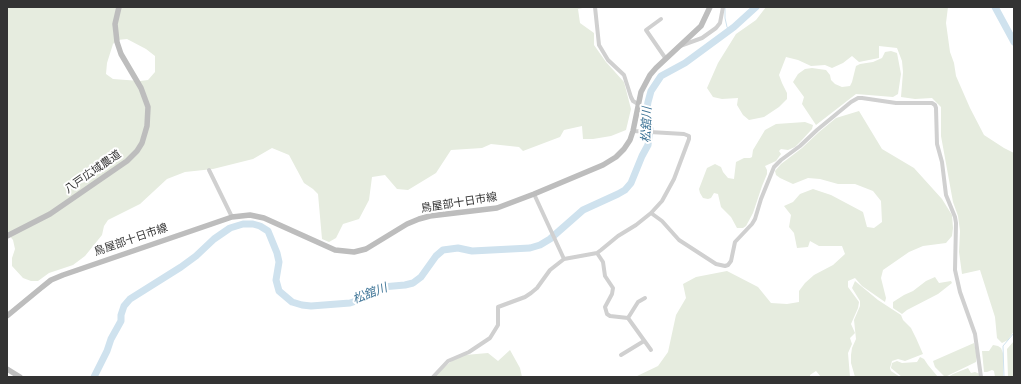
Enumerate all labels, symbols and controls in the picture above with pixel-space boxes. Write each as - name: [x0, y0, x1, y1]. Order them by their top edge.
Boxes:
- water label: 松舘川: [639, 107, 655, 143]
- street label: 八戸広域農道: [62, 148, 124, 196]
- street label: 鳥屋部十日市線: [420, 190, 498, 216]
- street label: 鳥屋部十日市線: [92, 221, 170, 259]
- water label: 松舘川: [351, 281, 389, 307]

